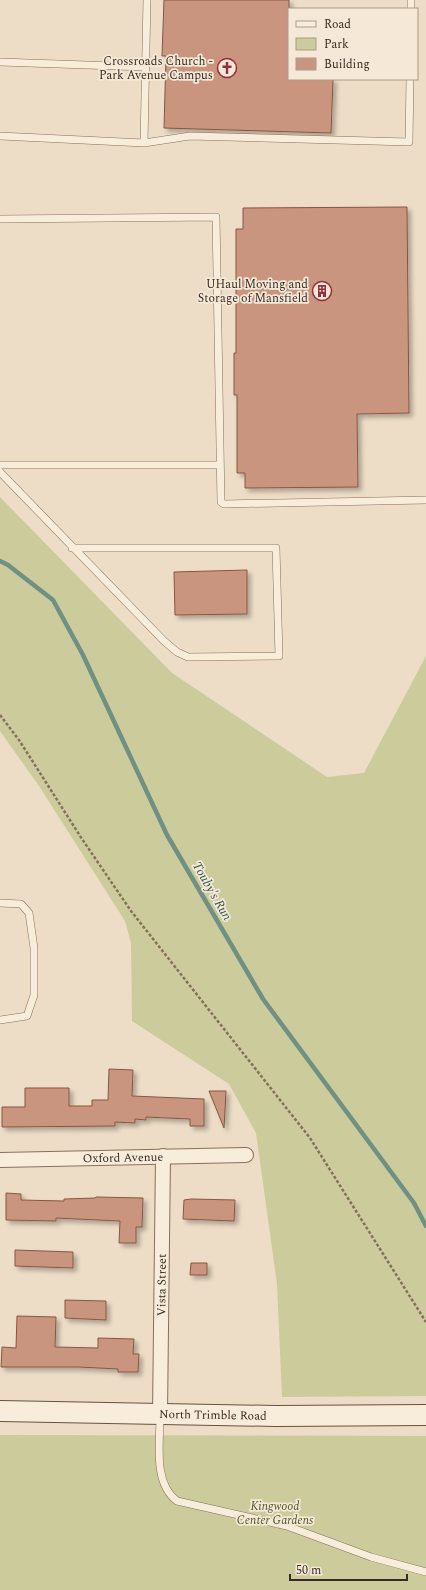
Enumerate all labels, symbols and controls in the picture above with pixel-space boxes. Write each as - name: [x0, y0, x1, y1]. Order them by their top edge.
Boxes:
- legend: [288, 8, 418, 80]
- text: Road: [324, 15, 351, 34]
- text: Park: [324, 35, 349, 54]
- place label: Crossroads Church - Park Avenue Campus: [99, 52, 213, 85]
- text: Building: [324, 55, 370, 74]
- church icon: Crossroads Church - Park Avenue Campus: [216, 57, 238, 79]
- place label: UHaul Moving and Storage of Mansfield: [198, 275, 308, 308]
- building icon: UHaul Moving and Storage of Mansfield: [311, 280, 333, 302]
- water label: Touby's Run: [187, 858, 237, 924]
- street label: Oxford Avenue: [83, 1147, 164, 1168]
- street label: Vista Street: [152, 1254, 171, 1316]
- street label: North Trimble Road: [159, 1404, 267, 1425]
- park label: Kingwood Center Gardens: [237, 1497, 314, 1530]
- scale bar: [290, 1556, 407, 1582]
- text: 50 m: [296, 1561, 321, 1580]

